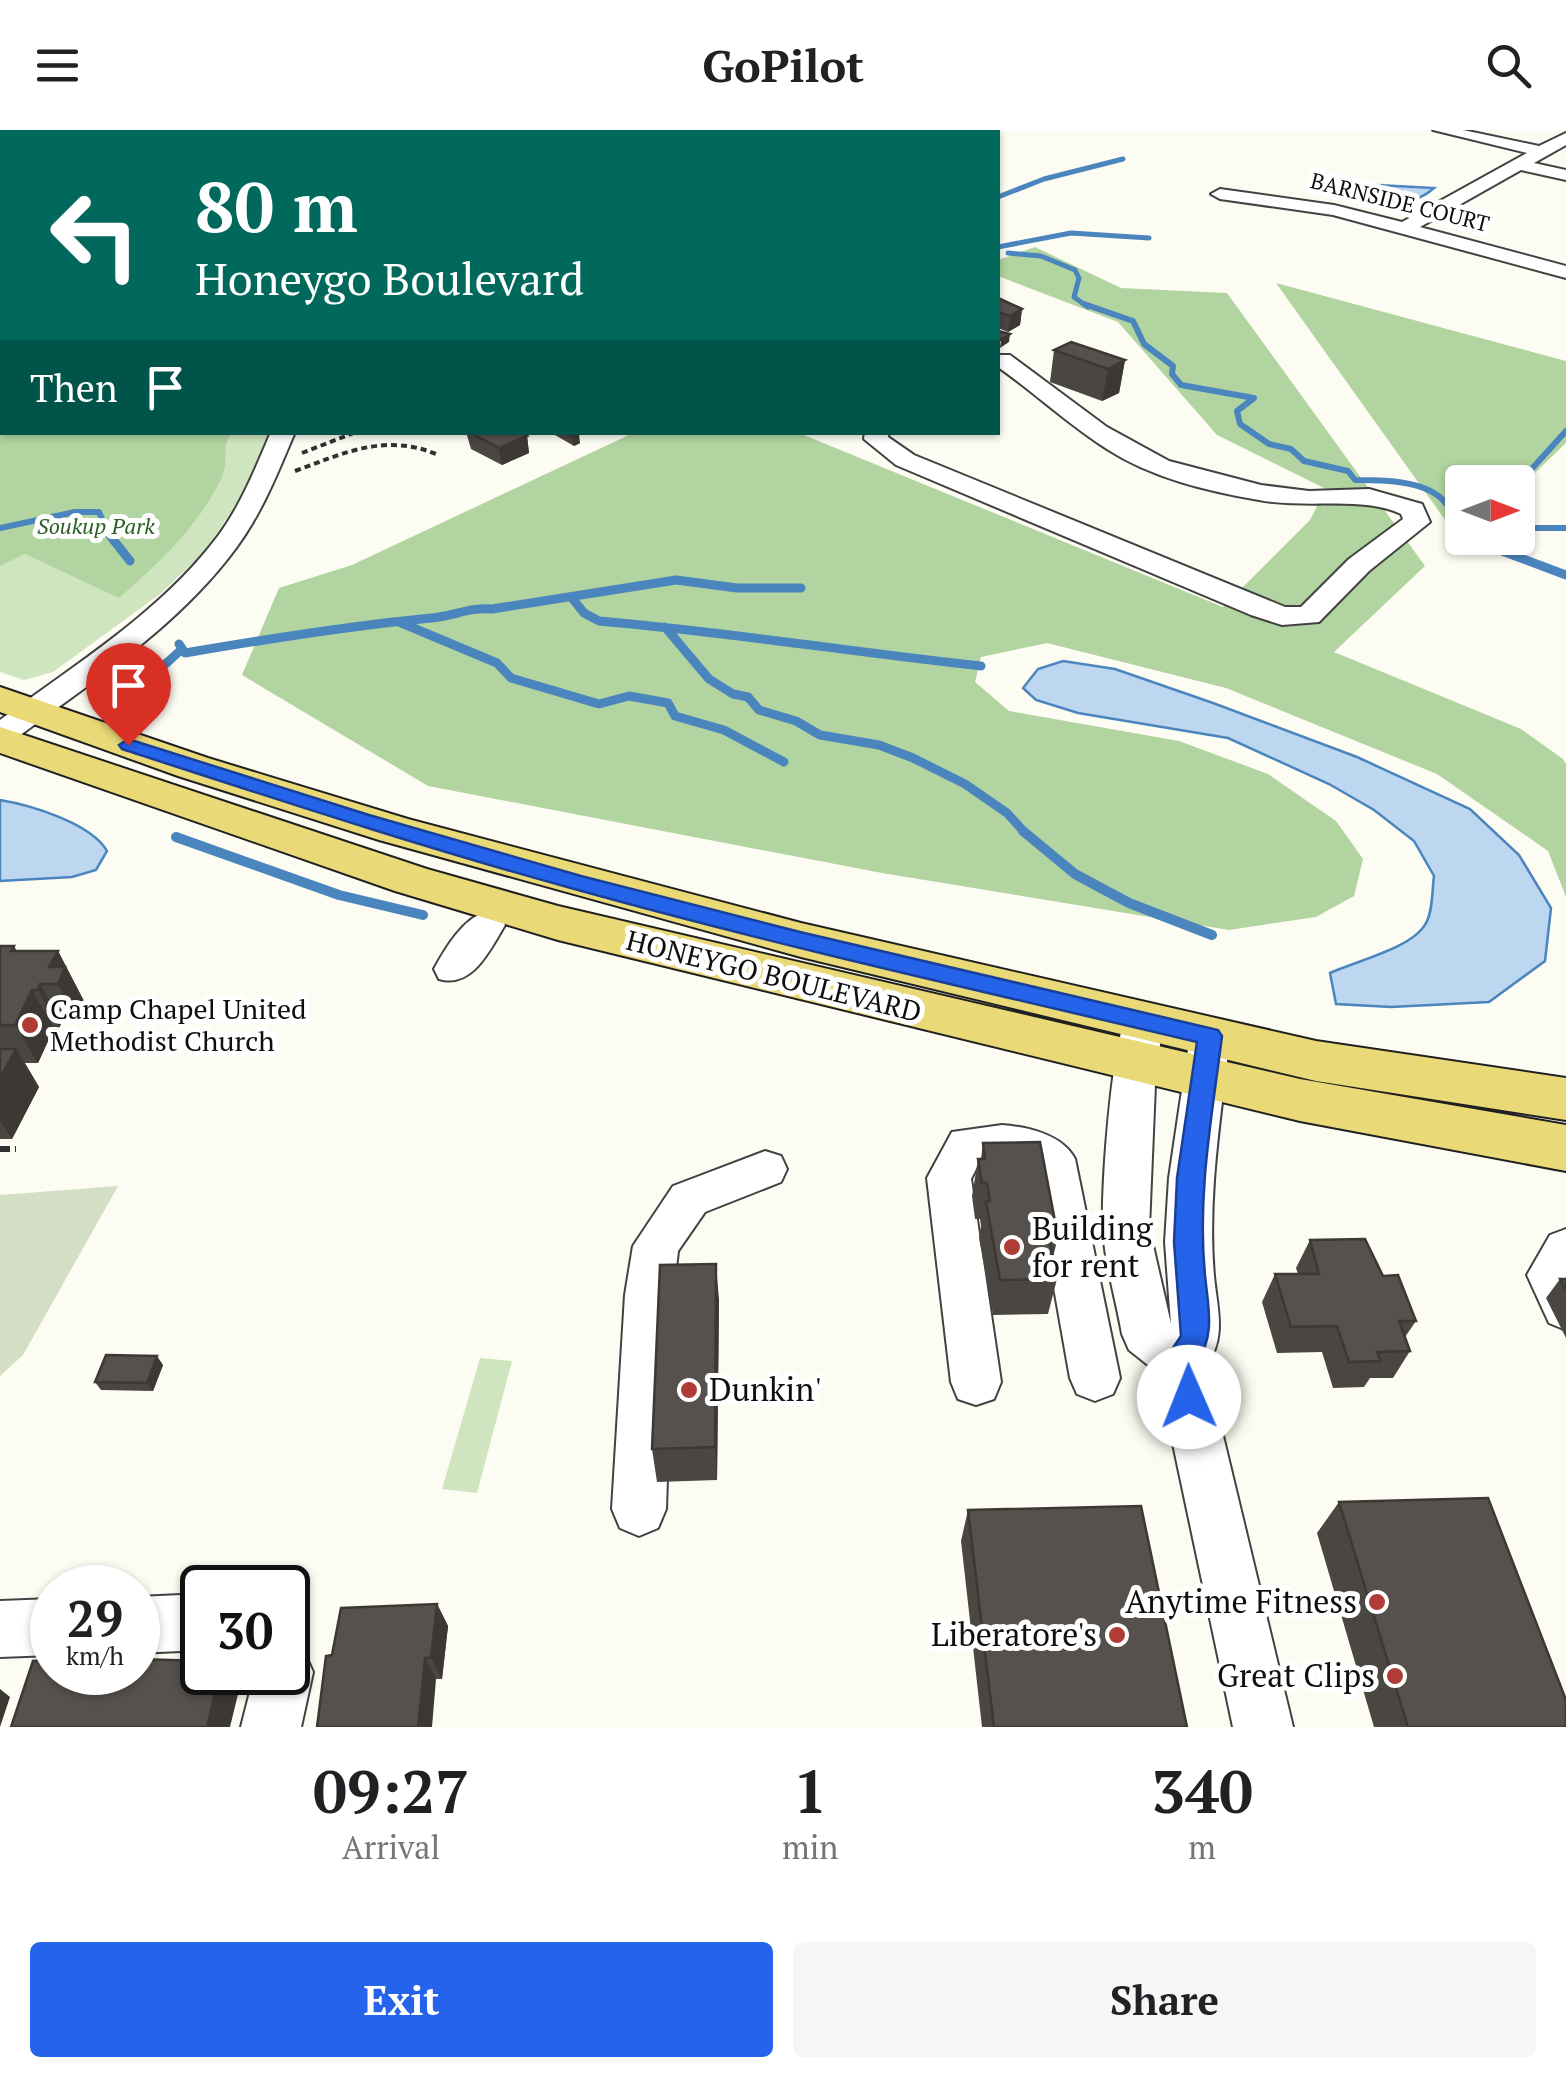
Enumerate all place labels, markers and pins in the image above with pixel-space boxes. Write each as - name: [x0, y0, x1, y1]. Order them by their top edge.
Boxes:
- pin: [86, 643, 171, 746]
- place label: Camp Chapel United Methodist Church: [50, 990, 307, 1059]
- marker: Camp Chapel United Methodist Church: [19, 1014, 41, 1036]
- place label: Building for rent: [1032, 1207, 1154, 1286]
- marker: Building for rent: [1001, 1236, 1023, 1258]
- place label: Dunkin': [709, 1368, 821, 1410]
- marker: Dunkin': [678, 1379, 700, 1401]
- place label: Anytime Fitness: [1125, 1580, 1357, 1622]
- marker: Anytime Fitness: [1366, 1591, 1388, 1613]
- place label: Liberatore's: [931, 1613, 1097, 1655]
- marker: Liberatore's: [1106, 1624, 1128, 1646]
- place label: Great Clips: [1217, 1654, 1375, 1696]
- marker: Great Clips: [1384, 1665, 1406, 1687]

